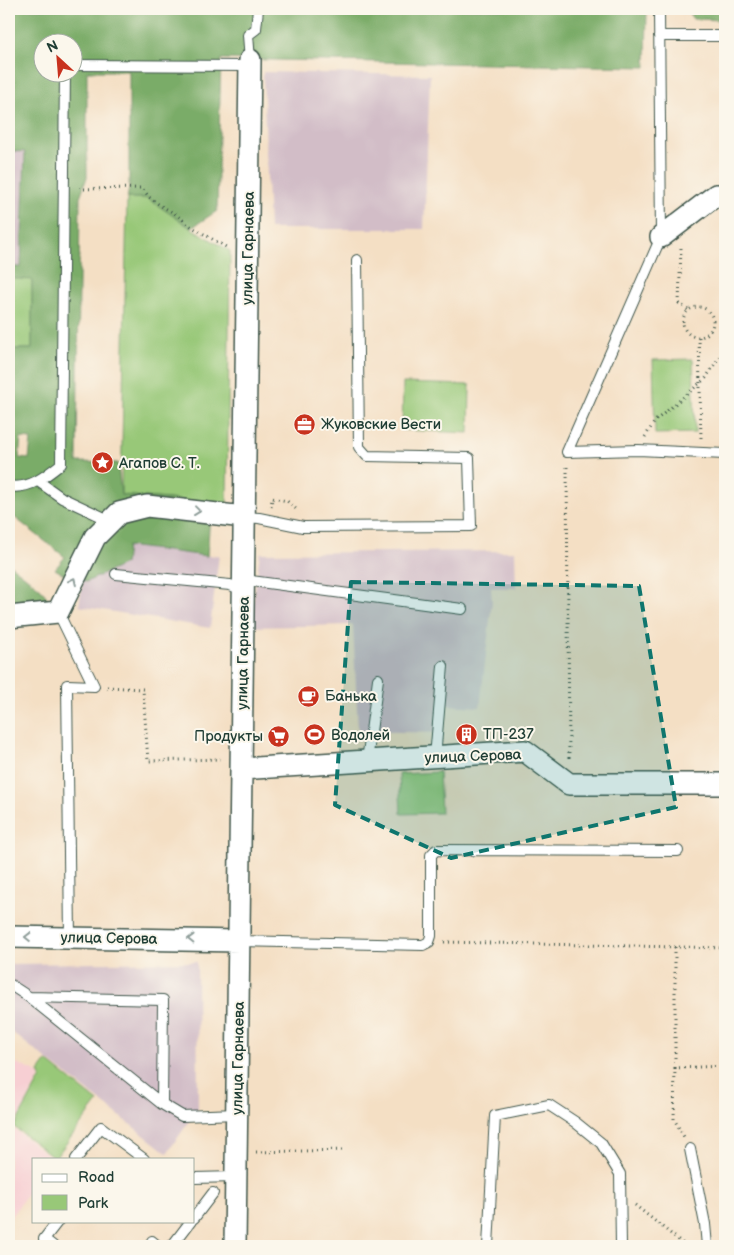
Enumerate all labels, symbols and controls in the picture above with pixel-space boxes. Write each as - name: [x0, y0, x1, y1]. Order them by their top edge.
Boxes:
- north arrow: [32, 32, 82, 82]
- text: N: [44, 37, 61, 57]
- street label: улица Гарнаева: [238, 191, 259, 305]
- office icon: Жуковские Вести: [293, 412, 317, 436]
- place label: Жуковские Вести: [321, 415, 441, 434]
- place icon: Агапов С. Т.: [91, 451, 115, 475]
- place label: Агапов С. Т.: [118, 454, 200, 473]
- one-way arrow: [193, 506, 202, 516]
- one-way arrow: [67, 578, 77, 587]
- street label: улица Гарнаева: [233, 596, 254, 710]
- cafe icon: Банька: [297, 684, 321, 708]
- place label: Банька: [325, 687, 377, 706]
- building icon: ТП-237: [455, 722, 479, 746]
- sports icon: Водолей: [303, 723, 327, 747]
- supermarket icon: Продукты: [267, 724, 291, 748]
- place label: ТП-237: [483, 725, 534, 744]
- place label: Водолей: [331, 726, 390, 745]
- place label: Продукты: [194, 727, 263, 746]
- street label: улица Серова: [424, 745, 522, 768]
- street label: улица Серова: [60, 928, 158, 949]
- one-way arrow: [24, 932, 32, 942]
- one-way arrow: [186, 934, 194, 945]
- street label: улица Гарнаева: [228, 1001, 249, 1115]
- legend: [32, 1158, 195, 1222]
- text: Road: [78, 1168, 114, 1187]
- text: Park: [78, 1194, 109, 1213]

